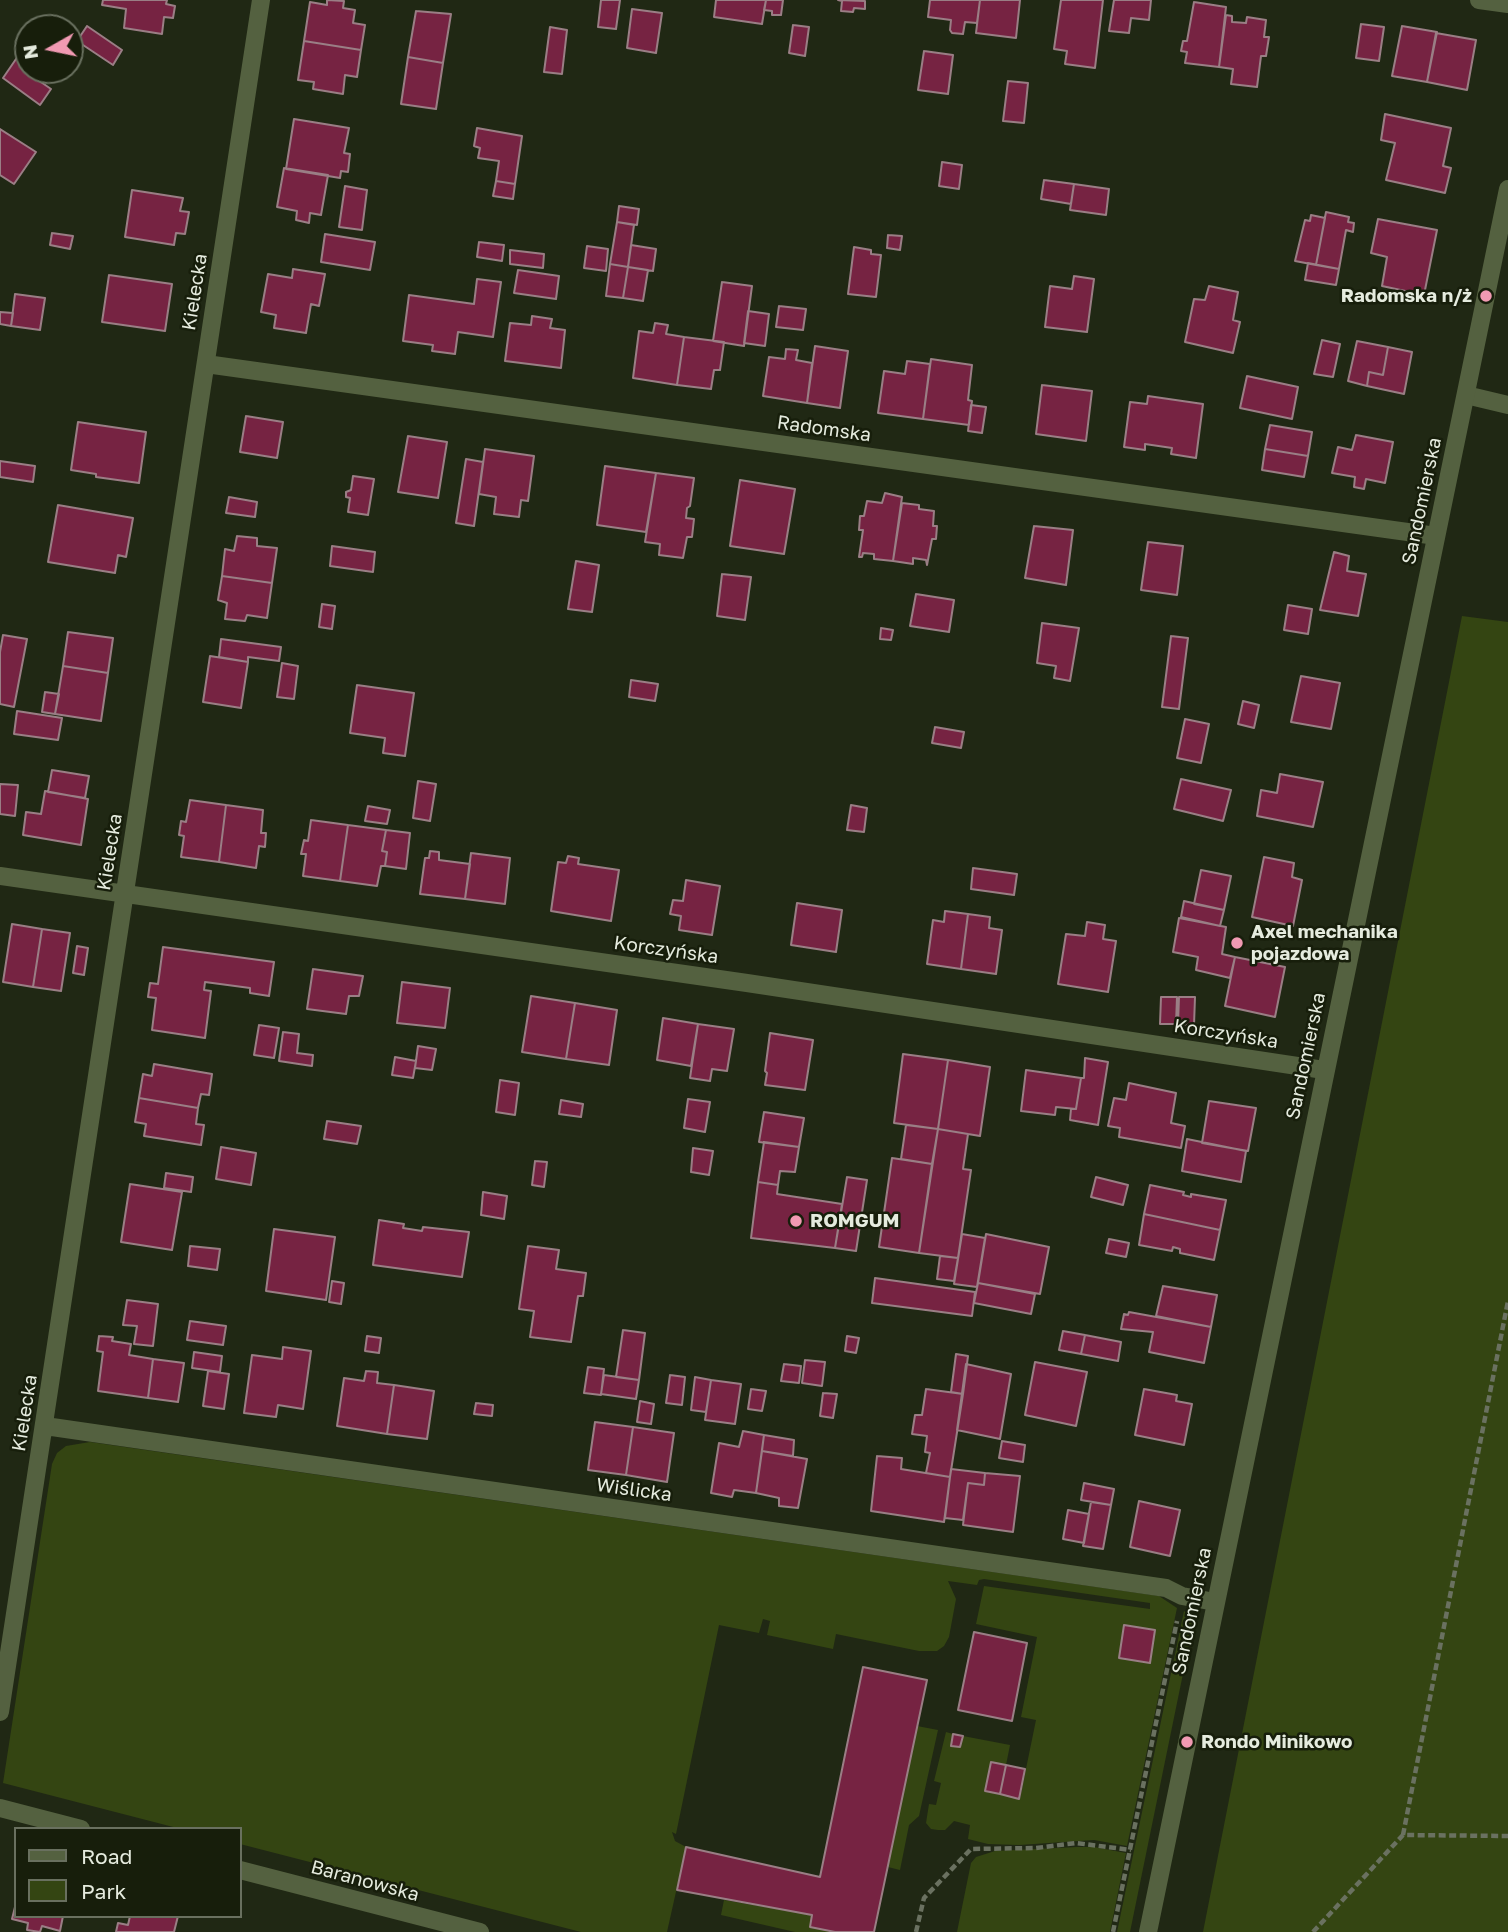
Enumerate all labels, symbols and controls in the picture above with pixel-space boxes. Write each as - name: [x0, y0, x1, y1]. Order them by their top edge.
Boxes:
- north arrow: [14, 14, 84, 84]
- text: N: [17, 43, 42, 61]
- street label: Kielecka: [178, 252, 212, 332]
- place label: Radomska n/ż: [1341, 285, 1472, 307]
- marker: Radomska n/ż: [1478, 288, 1494, 304]
- street label: Radomska: [776, 411, 872, 447]
- street label: Sandomierska: [1397, 435, 1447, 567]
- street label: Kielecka: [93, 812, 127, 892]
- place label: Axel mechanika pojazdowa: [1251, 921, 1398, 965]
- street label: Korczyńska: [612, 931, 720, 969]
- marker: Axel mechanika pojazdowa: [1229, 935, 1245, 951]
- street label: Sandomierska: [1281, 990, 1331, 1122]
- street label: Korczyńska: [1172, 1015, 1280, 1053]
- place label: ROMGUM: [810, 1210, 899, 1232]
- marker: ROMGUM: [788, 1213, 804, 1229]
- street label: Kielecka: [8, 1373, 42, 1453]
- street label: Wiślicka: [595, 1473, 673, 1507]
- street label: Sandomierska: [1167, 1545, 1217, 1677]
- place label: Rondo Minikowo: [1201, 1731, 1352, 1753]
- marker: Rondo Minikowo: [1179, 1734, 1195, 1750]
- legend: [14, 1827, 242, 1918]
- text: Road: [81, 1843, 132, 1869]
- street label: Baranowska: [308, 1856, 422, 1906]
- text: Park: [81, 1878, 126, 1904]

